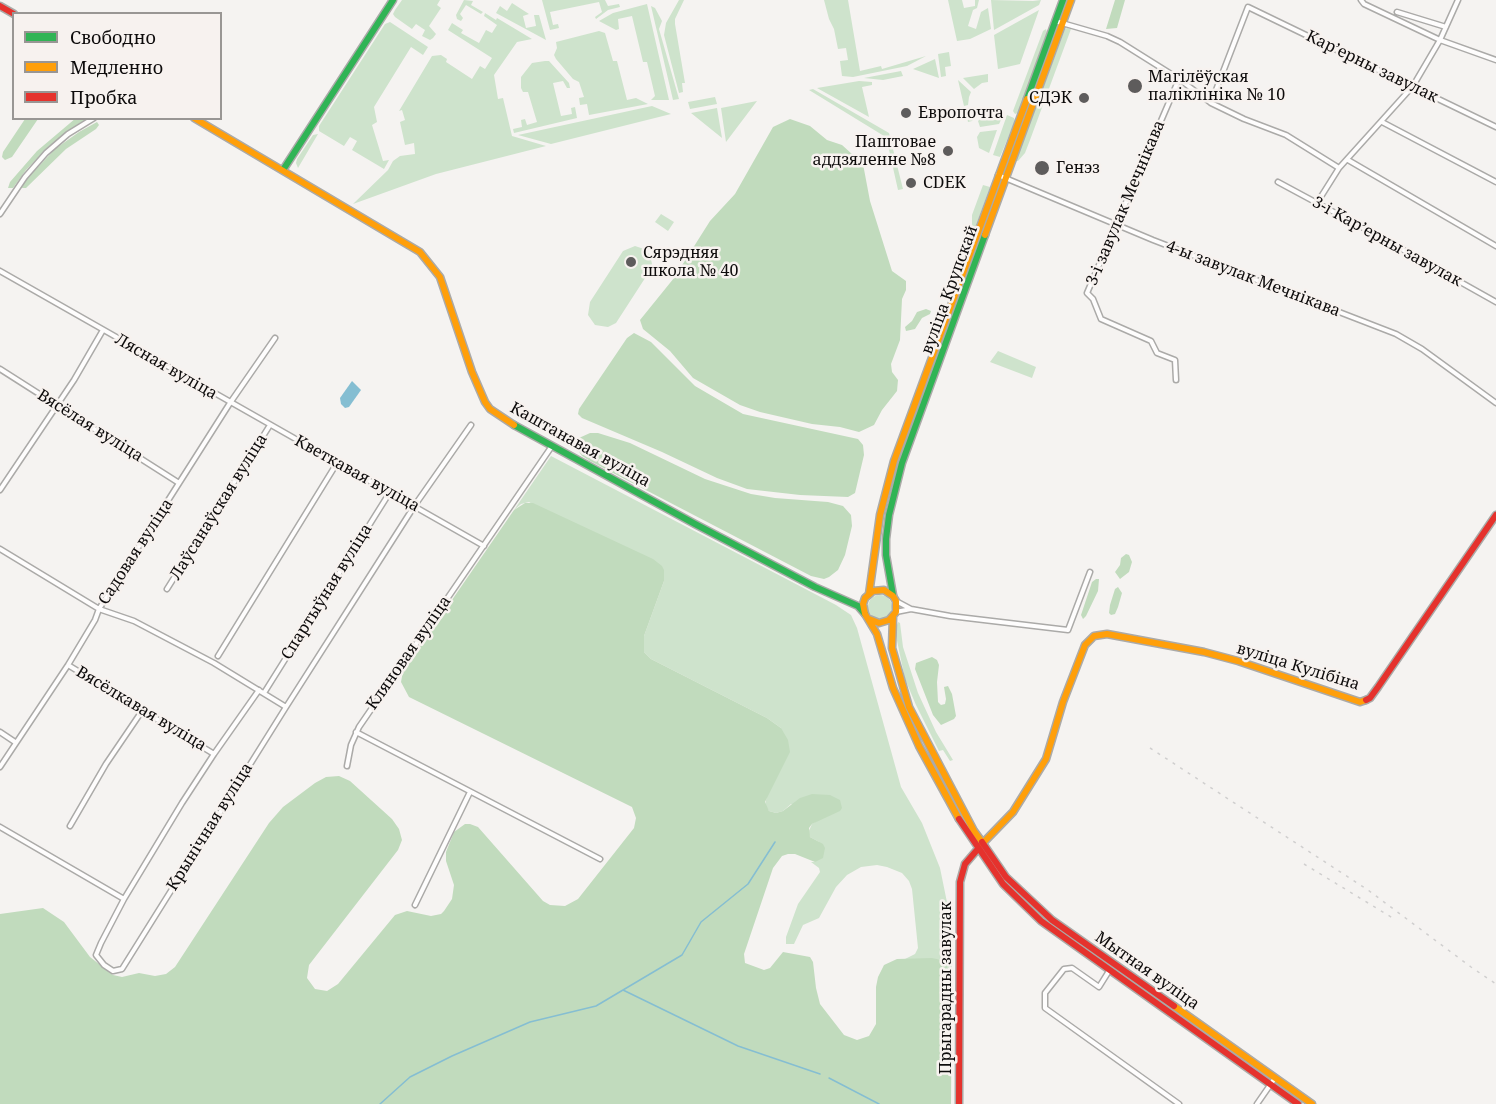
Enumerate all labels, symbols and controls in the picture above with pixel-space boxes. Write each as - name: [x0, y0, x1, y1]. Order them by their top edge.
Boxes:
- legend: [12, 12, 222, 120]
- text: Свободно: [70, 25, 156, 49]
- street label: Карʼерны завулак: [1303, 27, 1441, 107]
- text: Медленно: [70, 55, 163, 79]
- place label: Магілёўская паліклініка № 10: [1148, 67, 1285, 105]
- marker: Магілёўская паліклініка № 10: [1126, 77, 1144, 95]
- text: Пробка: [70, 85, 137, 109]
- place label: СДЭК: [1029, 88, 1072, 108]
- marker: СДЭК: [1077, 91, 1091, 105]
- place label: Европочта: [918, 103, 1004, 123]
- marker: Европочта: [899, 106, 913, 120]
- street label: 3-і завулак Мечнікава: [1082, 118, 1170, 288]
- place label: Паштовае аддзяленне №8: [813, 132, 936, 170]
- marker: Паштовае аддзяленне №8: [941, 144, 955, 158]
- place label: Генэз: [1056, 158, 1100, 178]
- marker: Генэз: [1033, 159, 1051, 177]
- place label: CDEK: [923, 173, 966, 193]
- marker: CDEK: [904, 176, 918, 190]
- street label: 3-і Карʼерны завулак: [1309, 193, 1465, 291]
- street label: вуліца Крупскай: [918, 223, 982, 357]
- street label: 4-ы завулак Мечнікава: [1163, 237, 1343, 321]
- place label: Сярэдняя школа № 40: [643, 243, 738, 281]
- marker: Сярэдняя школа № 40: [624, 255, 638, 269]
- street label: Лясная вуліца: [111, 330, 221, 404]
- street label: Вясёлая вуліца: [34, 386, 146, 466]
- street label: Каштанавая вуліца: [507, 399, 653, 491]
- street label: Лаўсанаўская вуліца: [166, 430, 272, 584]
- street label: Кветкавая вуліца: [291, 432, 423, 516]
- street label: Садовая вуліца: [95, 496, 177, 608]
- street label: Спартыўная вуліца: [277, 521, 377, 663]
- street label: Кляновая вуліца: [363, 592, 455, 714]
- street label: вуліца Кулібіна: [1234, 639, 1362, 695]
- street label: Вясёлкавая вуліца: [72, 662, 210, 756]
- street label: Крынічная вуліца: [163, 760, 257, 894]
- street label: Прыгарадны завулак: [936, 902, 956, 1074]
- street label: Мытная вуліца: [1091, 928, 1203, 1014]

